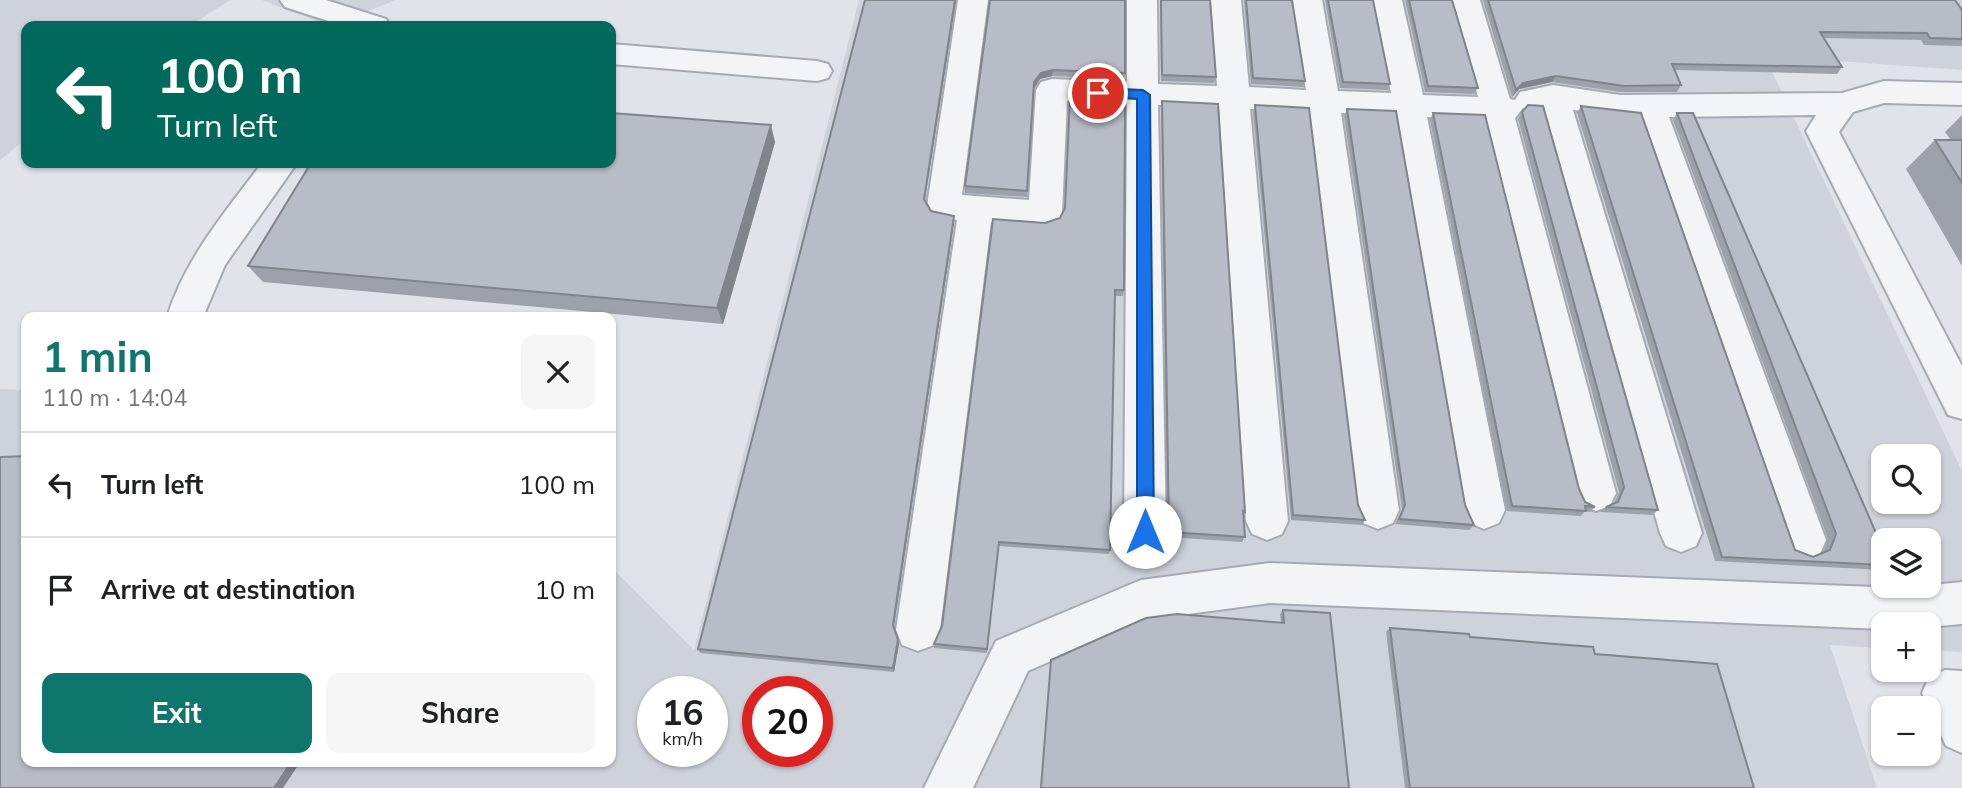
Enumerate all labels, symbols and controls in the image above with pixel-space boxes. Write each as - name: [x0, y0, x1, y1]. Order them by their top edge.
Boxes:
- text: 100 m: [157, 44, 303, 105]
- icon: left: [42, 49, 133, 140]
- pin: [1068, 63, 1128, 123]
- icon: arrive: [1079, 74, 1117, 112]
- text: Turn left: [157, 105, 277, 145]
- text: 1 min: [42, 330, 153, 383]
- button: close: [521, 335, 595, 409]
- text: 110 m · 14:04: [42, 383, 187, 412]
- map controls: [1871, 444, 1941, 766]
- button: search: [1871, 444, 1941, 514]
- icon: left: [42, 466, 80, 504]
- text: Turn left: [101, 468, 203, 501]
- text: 100 m: [519, 468, 595, 501]
- position arrow: [1108, 495, 1182, 569]
- button: layers: [1871, 528, 1941, 598]
- icon: arrive: [42, 571, 80, 609]
- text: Arrive at destination: [101, 573, 356, 606]
- text: 10 m: [534, 573, 595, 606]
- button: +: [1871, 612, 1941, 682]
- button: Exit: [42, 673, 312, 753]
- button: Share: [326, 673, 595, 753]
- speed limit sign: 20: [742, 676, 833, 767]
- text: 16: [661, 690, 704, 734]
- button: −: [1871, 696, 1941, 766]
- text: km/h: [662, 727, 703, 750]

